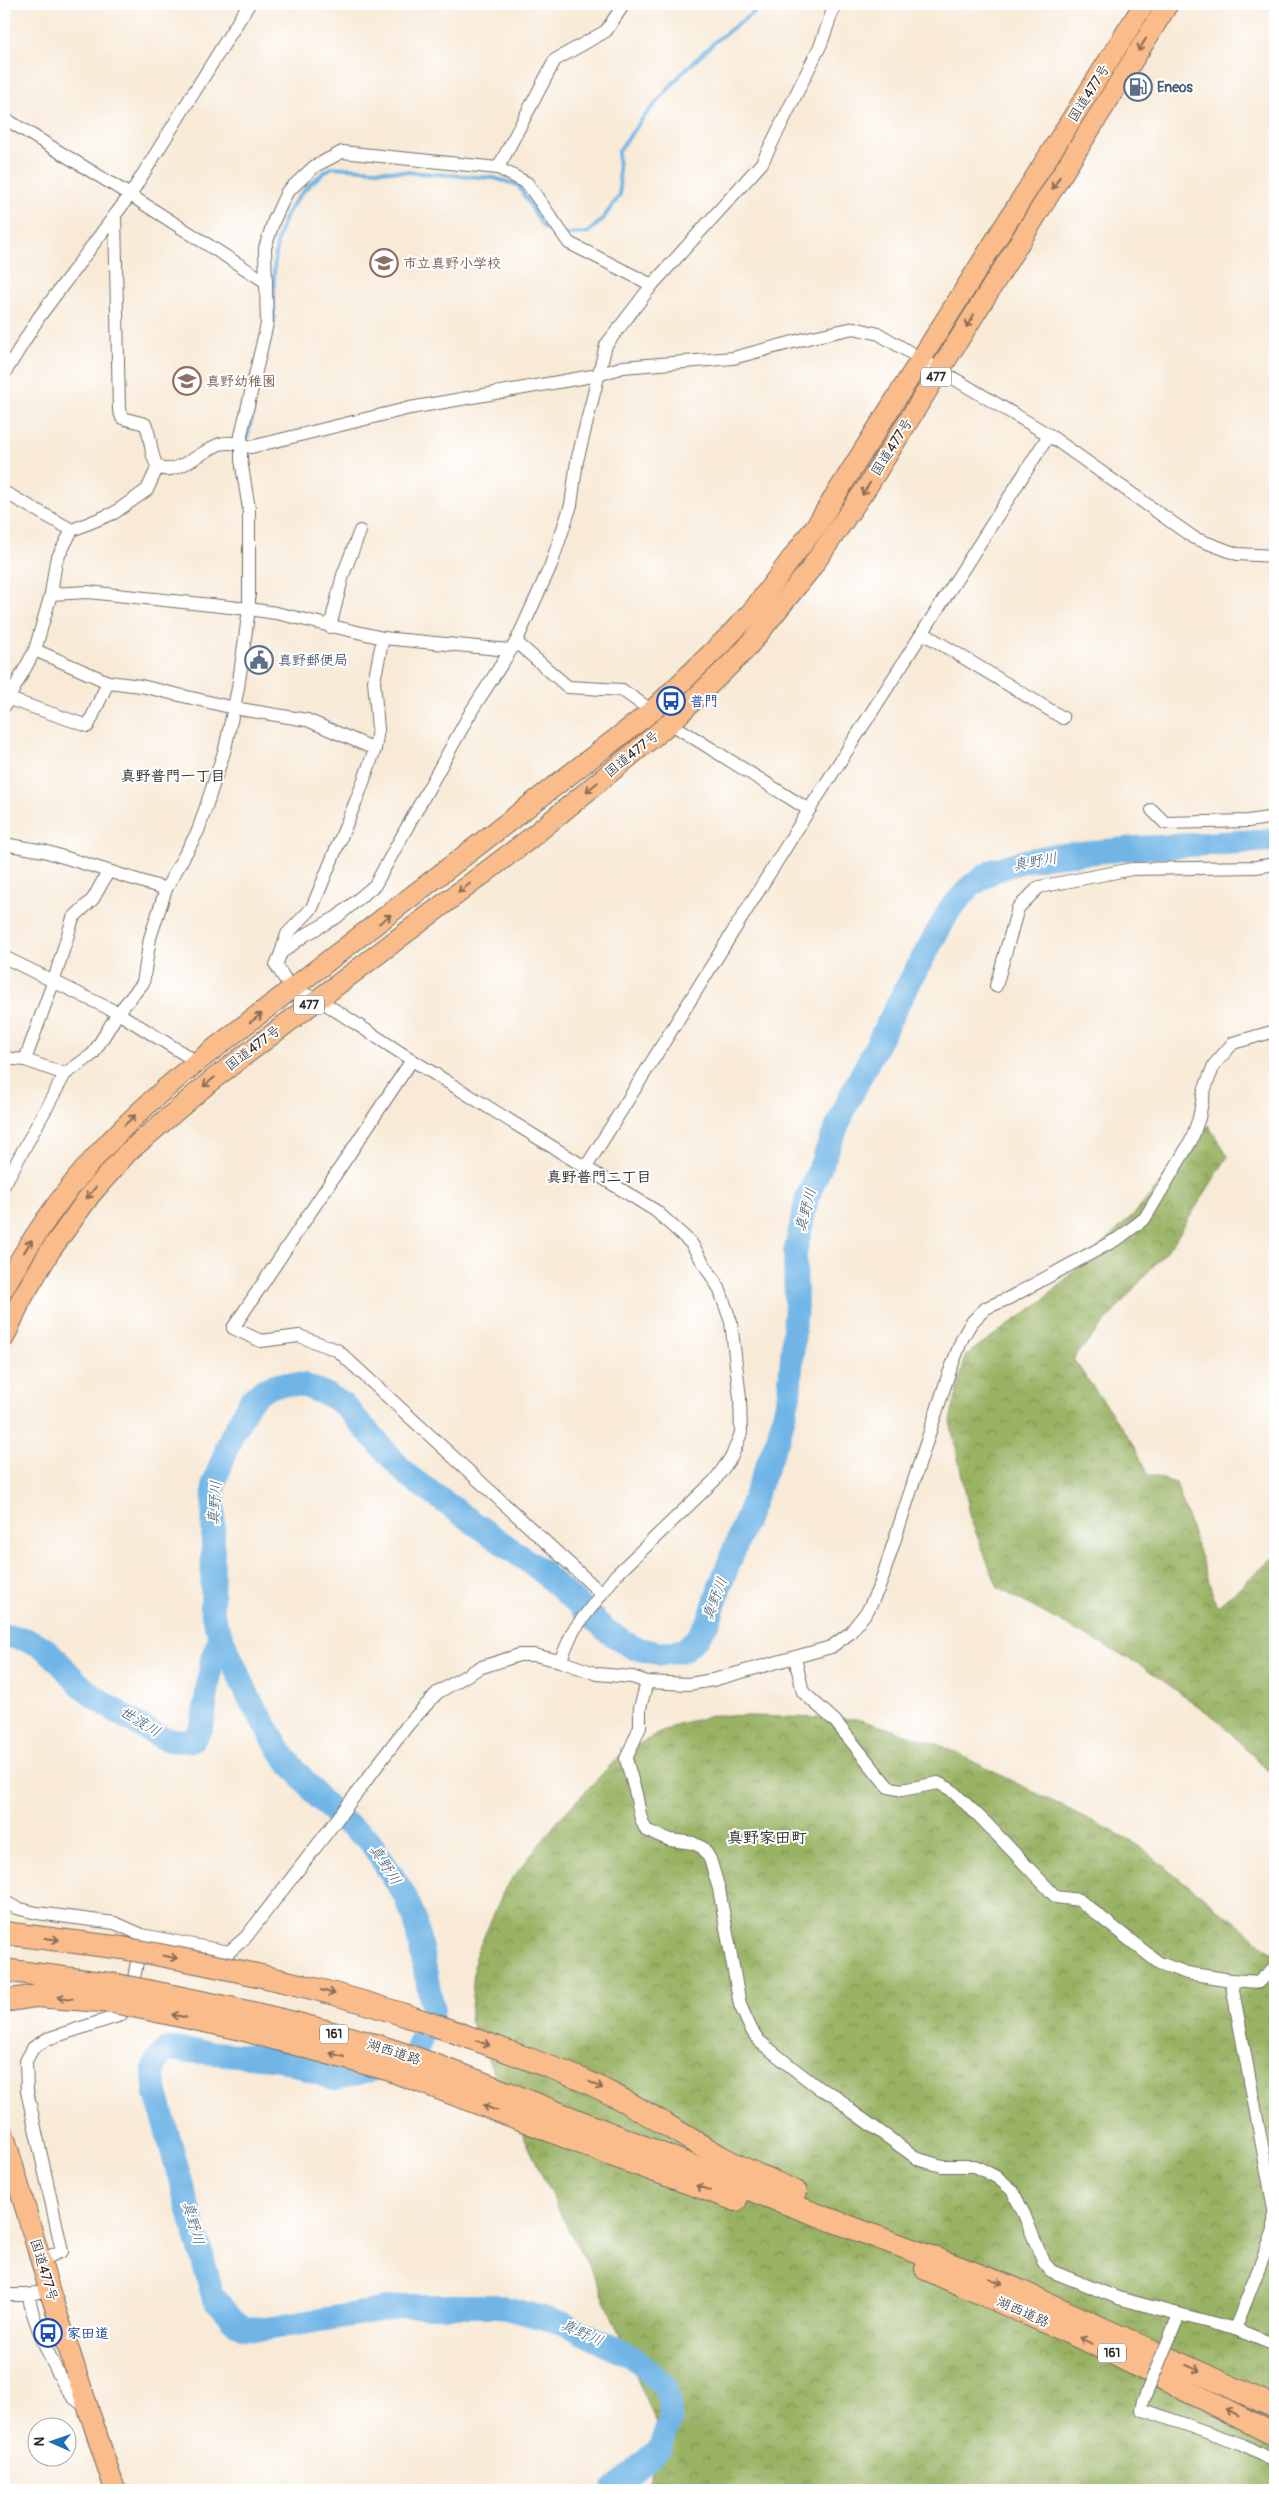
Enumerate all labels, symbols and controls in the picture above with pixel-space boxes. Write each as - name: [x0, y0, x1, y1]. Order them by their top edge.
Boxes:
- one-way arrow: [1137, 38, 1147, 52]
- street label: 国道477号: [1065, 61, 1113, 125]
- fuel station icon: Eneos: [1123, 72, 1153, 102]
- place label: Eneos: [1157, 79, 1194, 96]
- one-way arrow: [1051, 176, 1061, 190]
- school or university icon: 市立真野小学校: [369, 248, 399, 278]
- place label: 市立真野小学校: [403, 255, 501, 272]
- one-way arrow: [965, 314, 975, 328]
- school or university icon: 真野幼稚園: [172, 366, 202, 396]
- road number: 477: [921, 368, 951, 387]
- place label: 真野幼稚園: [206, 373, 276, 390]
- street label: 国道477号: [868, 415, 916, 479]
- one-way arrow: [861, 482, 871, 496]
- public building icon: 真野郵便局: [244, 645, 274, 675]
- place label: 真野郵便局: [278, 652, 348, 669]
- bus stop icon: 普門: [656, 686, 686, 716]
- place label: 普門: [690, 693, 718, 710]
- street label: 国道477号: [601, 727, 663, 781]
- district label: 真野普門一丁目: [120, 767, 226, 786]
- one-way arrow: [585, 782, 598, 793]
- water label: 真野川: [1011, 849, 1059, 875]
- one-way arrow: [457, 883, 471, 893]
- one-way arrow: [378, 914, 392, 924]
- road number: 477: [294, 996, 324, 1014]
- one-way arrow: [249, 1012, 262, 1023]
- street label: 国道477号: [222, 1022, 284, 1074]
- one-way arrow: [203, 1076, 216, 1087]
- one-way arrow: [123, 1114, 136, 1126]
- district label: 真野普門二丁目: [546, 1168, 652, 1187]
- one-way arrow: [86, 1186, 97, 1199]
- water label: 真野川: [791, 1186, 821, 1234]
- one-way arrow: [23, 1240, 33, 1254]
- water label: 真野川: [204, 1480, 226, 1526]
- water label: 真野川: [698, 1575, 732, 1623]
- water label: 世渡川: [116, 1702, 164, 1742]
- district label: 真野家田町: [727, 1828, 807, 1848]
- water label: 真野川: [365, 1841, 405, 1889]
- one-way arrow: [44, 1934, 60, 1944]
- one-way arrow: [161, 1953, 177, 1962]
- one-way arrow: [320, 1988, 336, 1998]
- one-way arrow: [58, 1994, 74, 2003]
- one-way arrow: [171, 2011, 187, 2020]
- road number: 161: [320, 2025, 348, 2044]
- street label: 湖西道路: [365, 2035, 423, 2069]
- one-way arrow: [474, 2039, 490, 2048]
- one-way arrow: [329, 2049, 345, 2059]
- one-way arrow: [588, 2080, 603, 2090]
- one-way arrow: [483, 2102, 498, 2111]
- one-way arrow: [696, 2183, 711, 2192]
- water label: 真野川: [178, 2199, 208, 2247]
- street label: 国道477号: [26, 2236, 62, 2304]
- one-way arrow: [988, 2277, 1004, 2286]
- street label: 湖西道路: [994, 2293, 1052, 2331]
- water label: 真野川: [558, 2315, 606, 2351]
- bus stop icon: 家田道: [33, 2318, 63, 2348]
- place label: 家田道: [67, 2325, 109, 2342]
- one-way arrow: [1079, 2335, 1094, 2345]
- road number: 161: [1098, 2344, 1126, 2362]
- one-way arrow: [1185, 2364, 1200, 2374]
- one-way arrow: [1224, 2408, 1239, 2418]
- north arrow: [28, 2416, 78, 2466]
- text: N: [31, 2437, 48, 2447]

